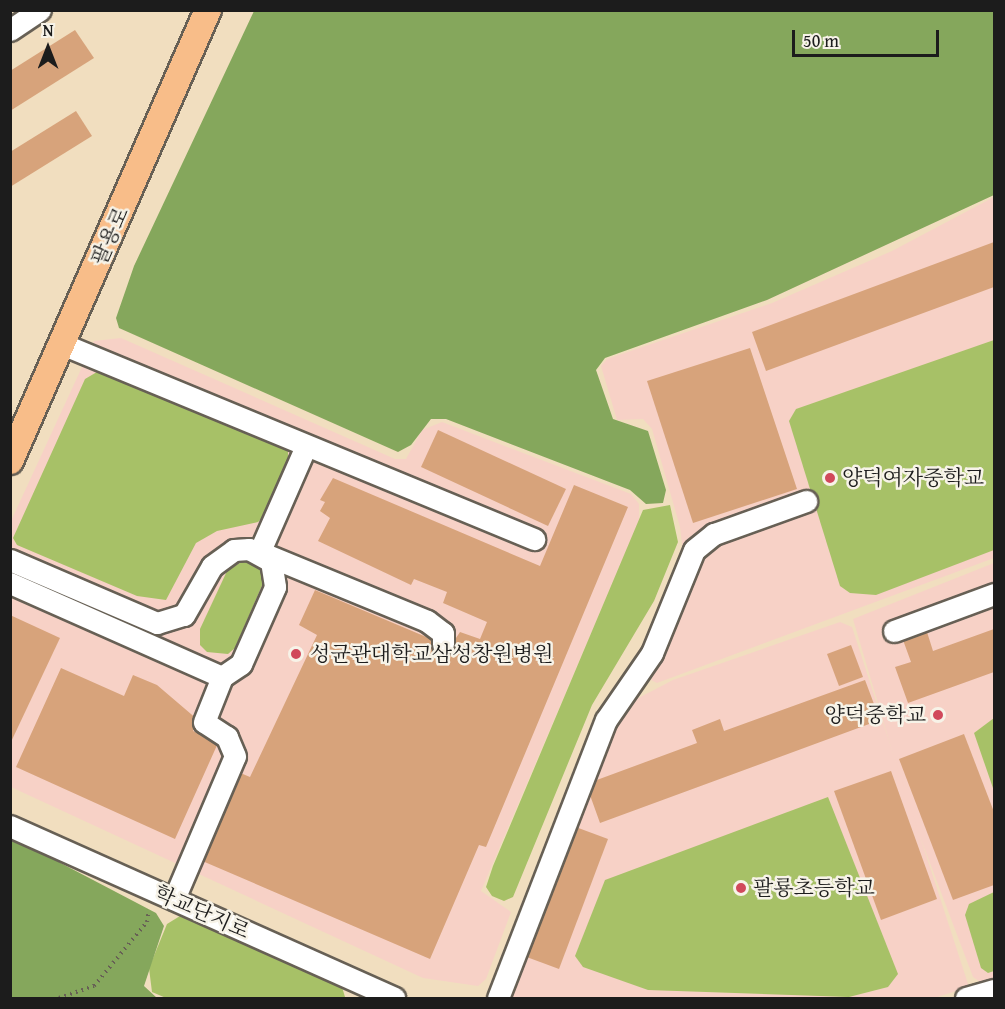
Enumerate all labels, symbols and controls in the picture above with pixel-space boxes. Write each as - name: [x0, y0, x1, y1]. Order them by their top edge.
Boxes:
- north arrow: [18, 18, 78, 78]
- text: N: [43, 18, 53, 42]
- scale bar: [795, 18, 942, 56]
- text: 50 m: [803, 27, 839, 54]
- street label: 팔용로: [86, 203, 134, 269]
- place label: 양덕여자중학교: [842, 465, 984, 491]
- marker: 양덕여자중학교: [823, 471, 837, 485]
- place label: 성균관대학교삼성창원병원: [310, 641, 553, 667]
- marker: 성균관대학교삼성창원병원: [287, 645, 305, 663]
- place label: 양덕중학교: [825, 702, 926, 728]
- marker: 양덕중학교: [931, 708, 945, 722]
- place label: 팔룡초등학교: [753, 875, 875, 901]
- street label: 학교단지로: [151, 880, 253, 944]
- marker: 팔룡초등학교: [734, 881, 748, 895]

